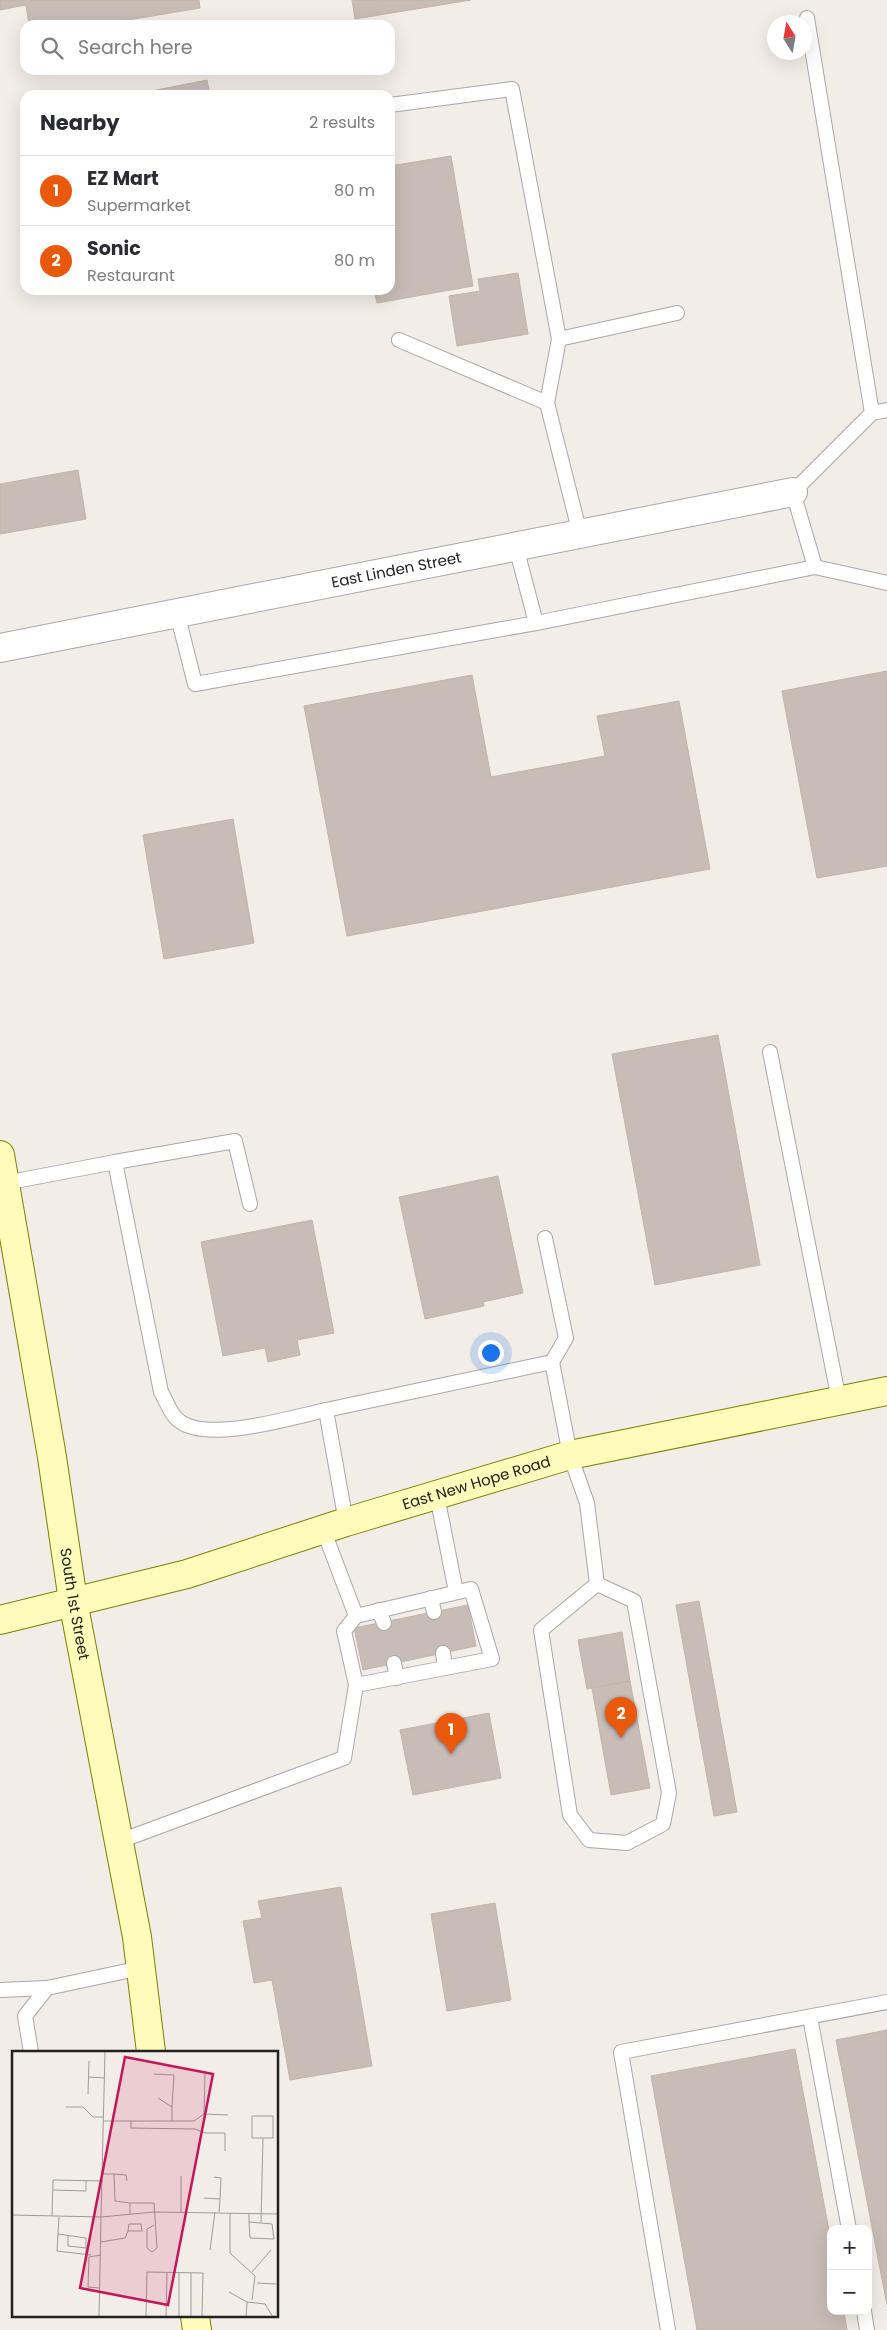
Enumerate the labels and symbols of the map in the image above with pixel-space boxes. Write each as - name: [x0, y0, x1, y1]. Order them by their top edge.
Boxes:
- north arrow: [767, 15, 812, 60]
- street label: East Linden Street: [330, 546, 463, 593]
- your location: [478, 1340, 504, 1366]
- street label: East New Hope Road: [400, 1450, 553, 1515]
- street label: South 1st Street: [55, 1546, 95, 1661]
- pin: 2: [605, 1697, 637, 1738]
- pin: 1: [435, 1713, 467, 1754]
- inset map: [12, 2051, 279, 2318]

